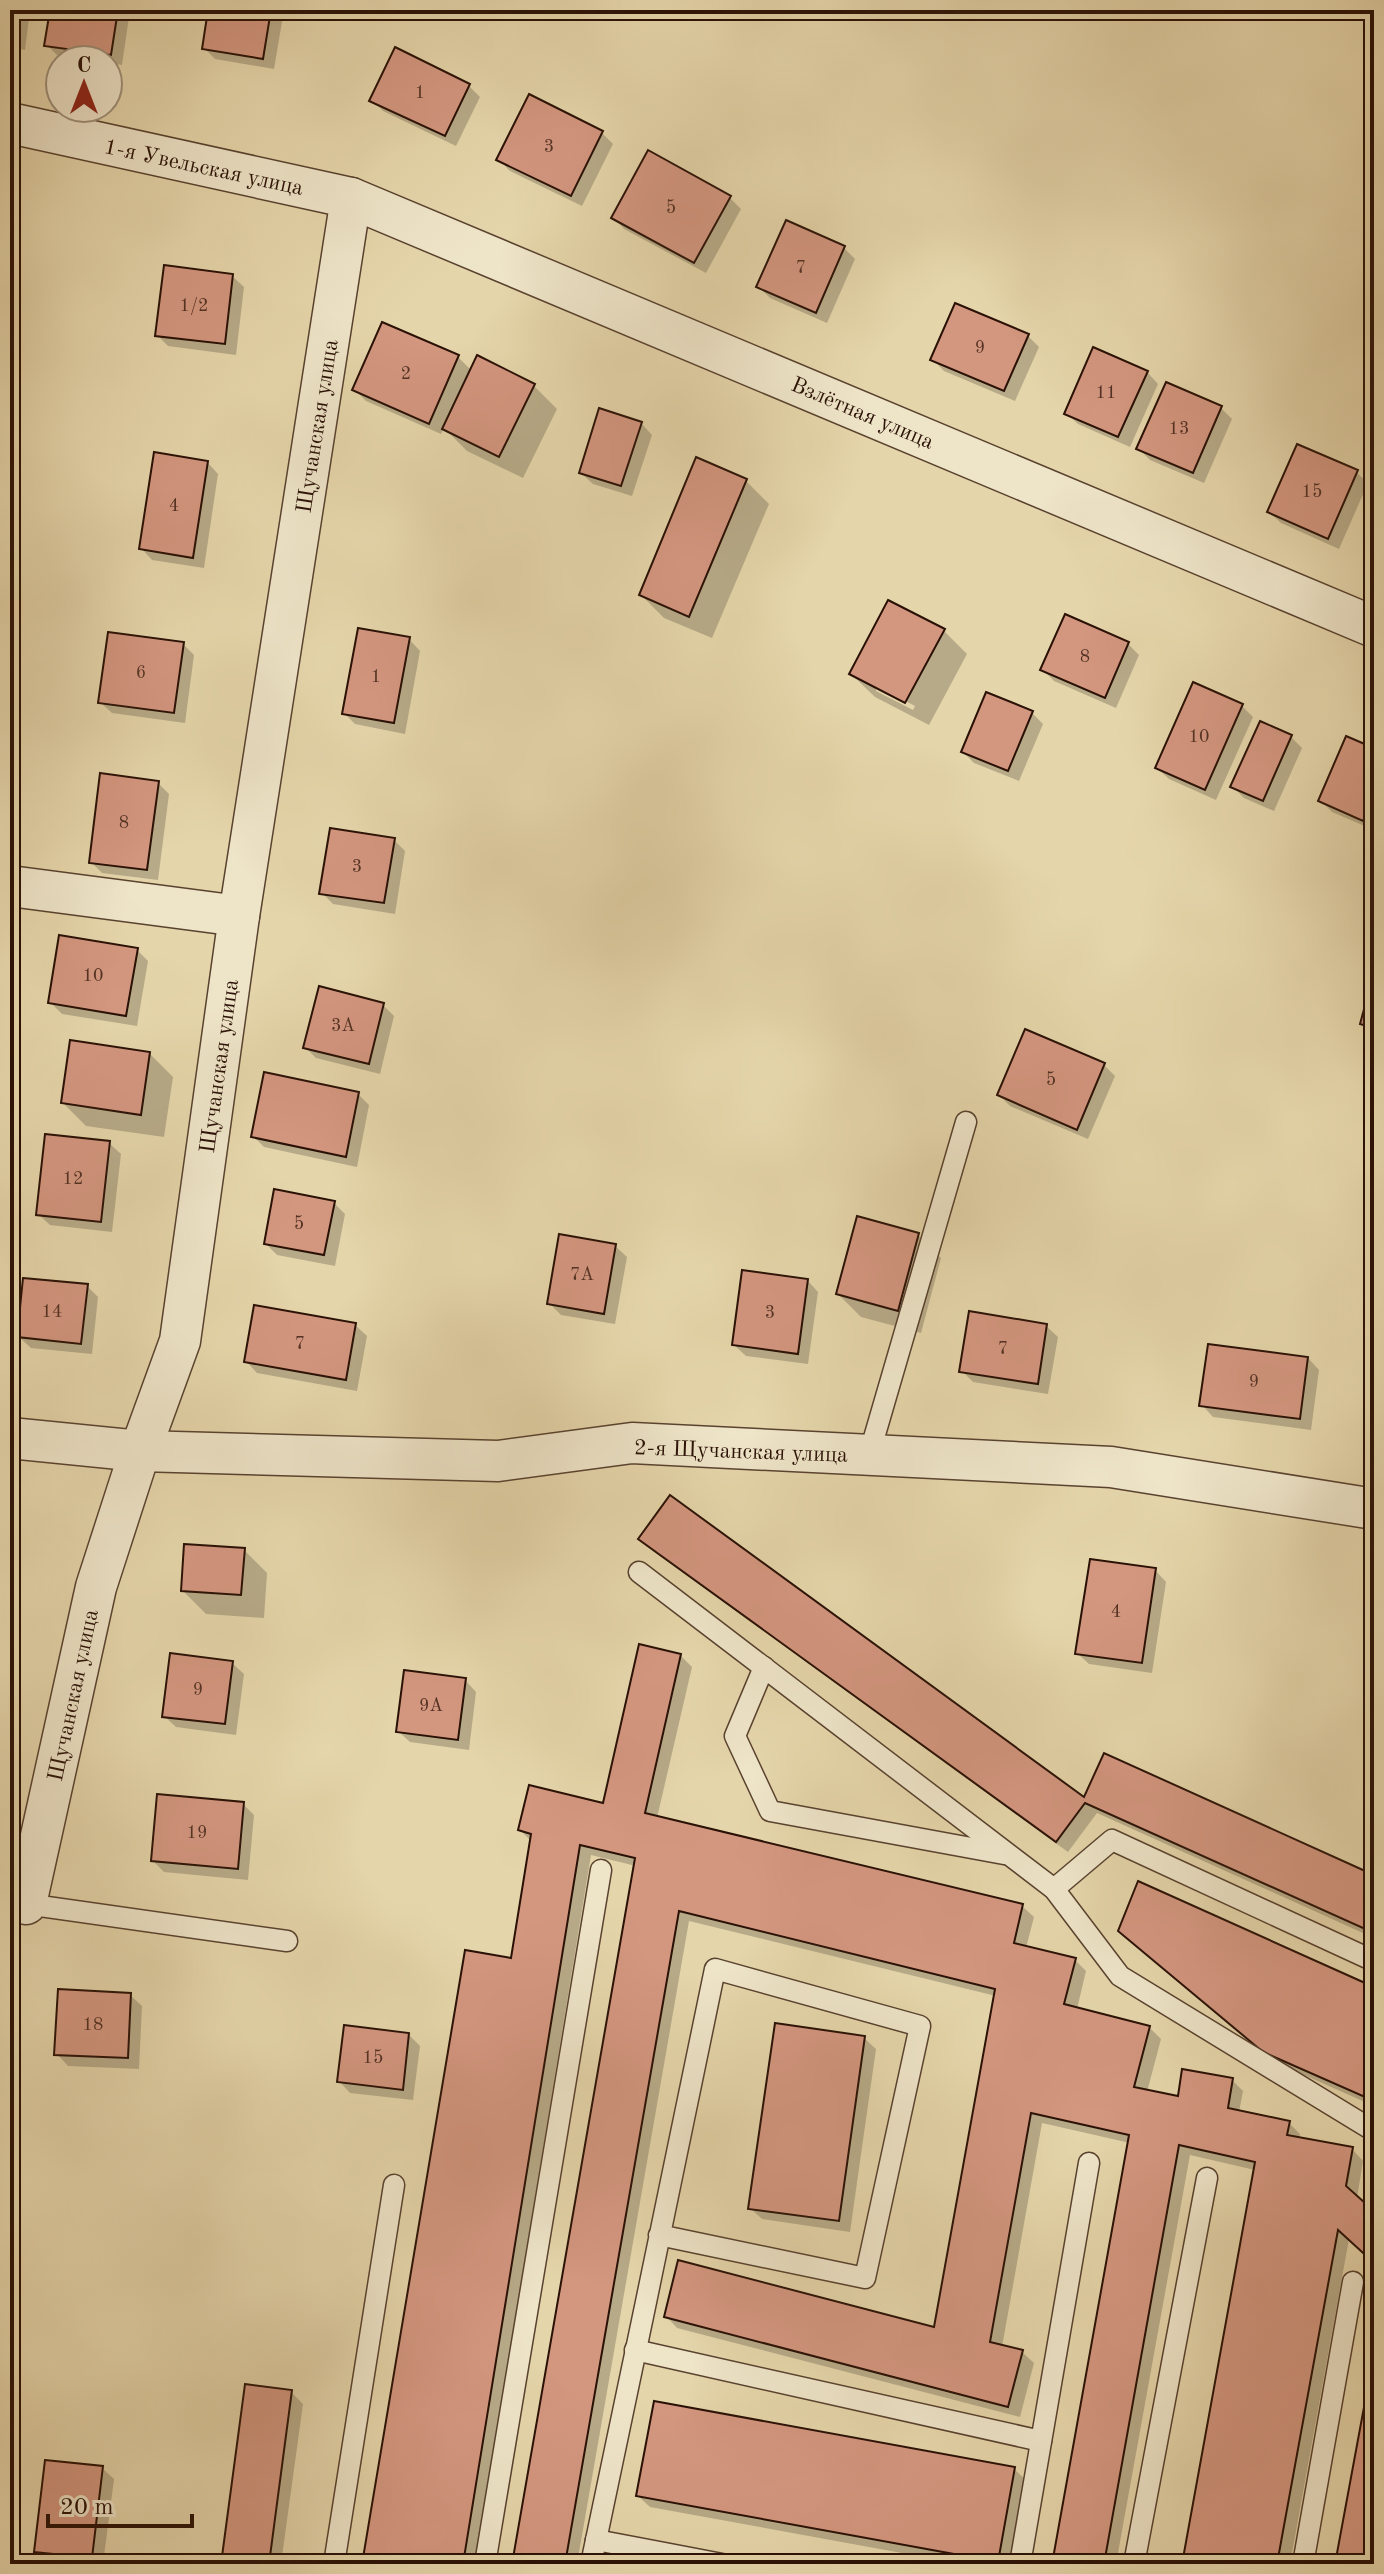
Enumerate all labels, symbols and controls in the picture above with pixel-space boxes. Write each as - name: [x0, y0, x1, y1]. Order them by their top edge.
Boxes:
- north arrow: [44, 44, 124, 124]
- text: С: [77, 55, 91, 77]
- house number: 1: [415, 84, 425, 102]
- street label: 1-я Увельская улица: [102, 136, 305, 200]
- house number: 3: [544, 138, 554, 156]
- house number: 5: [666, 199, 676, 217]
- house number: 7: [796, 259, 806, 277]
- house number: 1/2: [180, 297, 208, 315]
- street label: Щучанская улица: [293, 338, 343, 515]
- house number: 9: [975, 339, 985, 357]
- house number: 2: [401, 365, 411, 383]
- street label: Взлётная улица: [787, 374, 937, 454]
- house number: 11: [1096, 384, 1116, 402]
- house number: 13: [1169, 420, 1189, 438]
- house number: 15: [1302, 483, 1322, 501]
- house number: 4: [169, 497, 179, 515]
- house number: 8: [1080, 648, 1090, 666]
- house number: 6: [136, 664, 146, 682]
- house number: 1: [371, 668, 381, 686]
- house number: 10: [1189, 728, 1209, 746]
- house number: 8: [119, 814, 129, 832]
- house number: 3: [352, 858, 362, 876]
- house number: 10: [83, 967, 103, 985]
- street label: Щучанская улица: [197, 978, 243, 1155]
- house number: 3А: [331, 1017, 355, 1035]
- house number: 5: [1046, 1071, 1056, 1089]
- house number: 12: [63, 1170, 83, 1188]
- house number: 5: [294, 1215, 304, 1233]
- house number: 7А: [570, 1266, 594, 1284]
- house number: 14: [42, 1303, 62, 1321]
- house number: 3: [765, 1304, 775, 1322]
- house number: 7: [295, 1335, 305, 1353]
- house number: 7: [998, 1340, 1008, 1358]
- house number: 9: [1249, 1373, 1259, 1391]
- street label: 2-я Щучанская улица: [634, 1437, 848, 1467]
- house number: 4: [1111, 1603, 1121, 1621]
- street label: Щучанская улица: [45, 1607, 103, 1784]
- house number: 9: [193, 1681, 203, 1699]
- house number: 9А: [419, 1697, 443, 1715]
- house number: 19: [187, 1824, 207, 1842]
- house number: 18: [83, 2016, 103, 2034]
- house number: 15: [363, 2049, 383, 2067]
- scale bar: [48, 2478, 192, 2528]
- text: 20 m: [60, 2496, 114, 2520]

